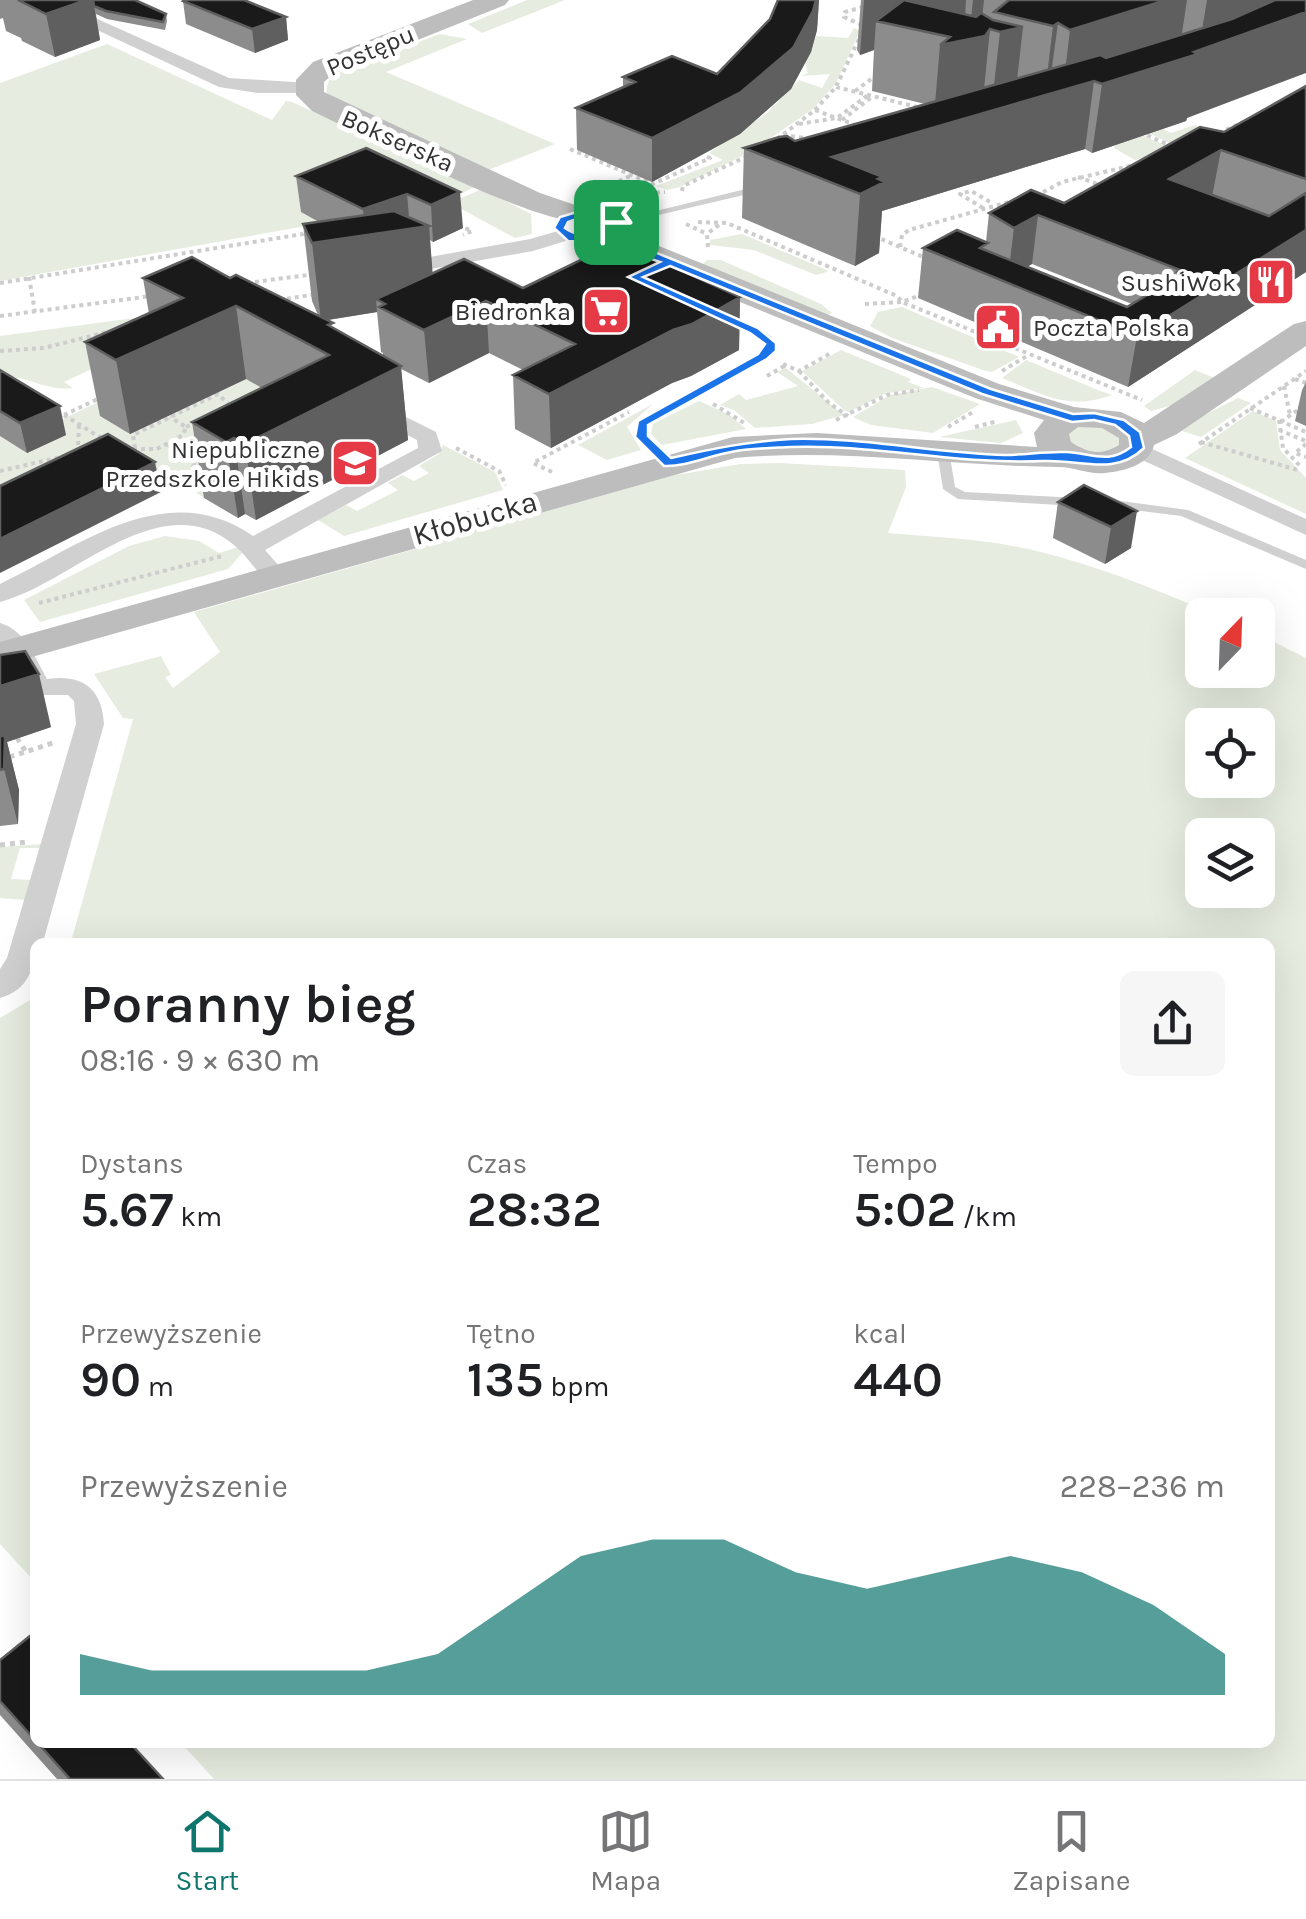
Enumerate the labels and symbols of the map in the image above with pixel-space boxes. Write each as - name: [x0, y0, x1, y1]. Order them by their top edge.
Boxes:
- street label: Postępu: [322, 19, 418, 82]
- street label: Bokserska: [337, 103, 458, 178]
- pin: [574, 180, 659, 265]
- restaurant icon: SushiWok: [1245, 256, 1297, 308]
- place label: SushiWok: [1121, 268, 1236, 297]
- supermarket icon: Biedronka: [580, 285, 632, 337]
- place label: Biedronka: [455, 297, 571, 326]
- public building icon: Poczta Polska: [972, 301, 1024, 353]
- place label: Poczta Polska: [1033, 313, 1190, 342]
- place label: Niepubliczne Przedszkole Hikids: [105, 435, 320, 493]
- school or university icon: Niepubliczne Przedszkole Hikids: [329, 437, 381, 489]
- street label: Kłobucka: [409, 483, 541, 553]
- north arrow: [1185, 598, 1275, 688]

